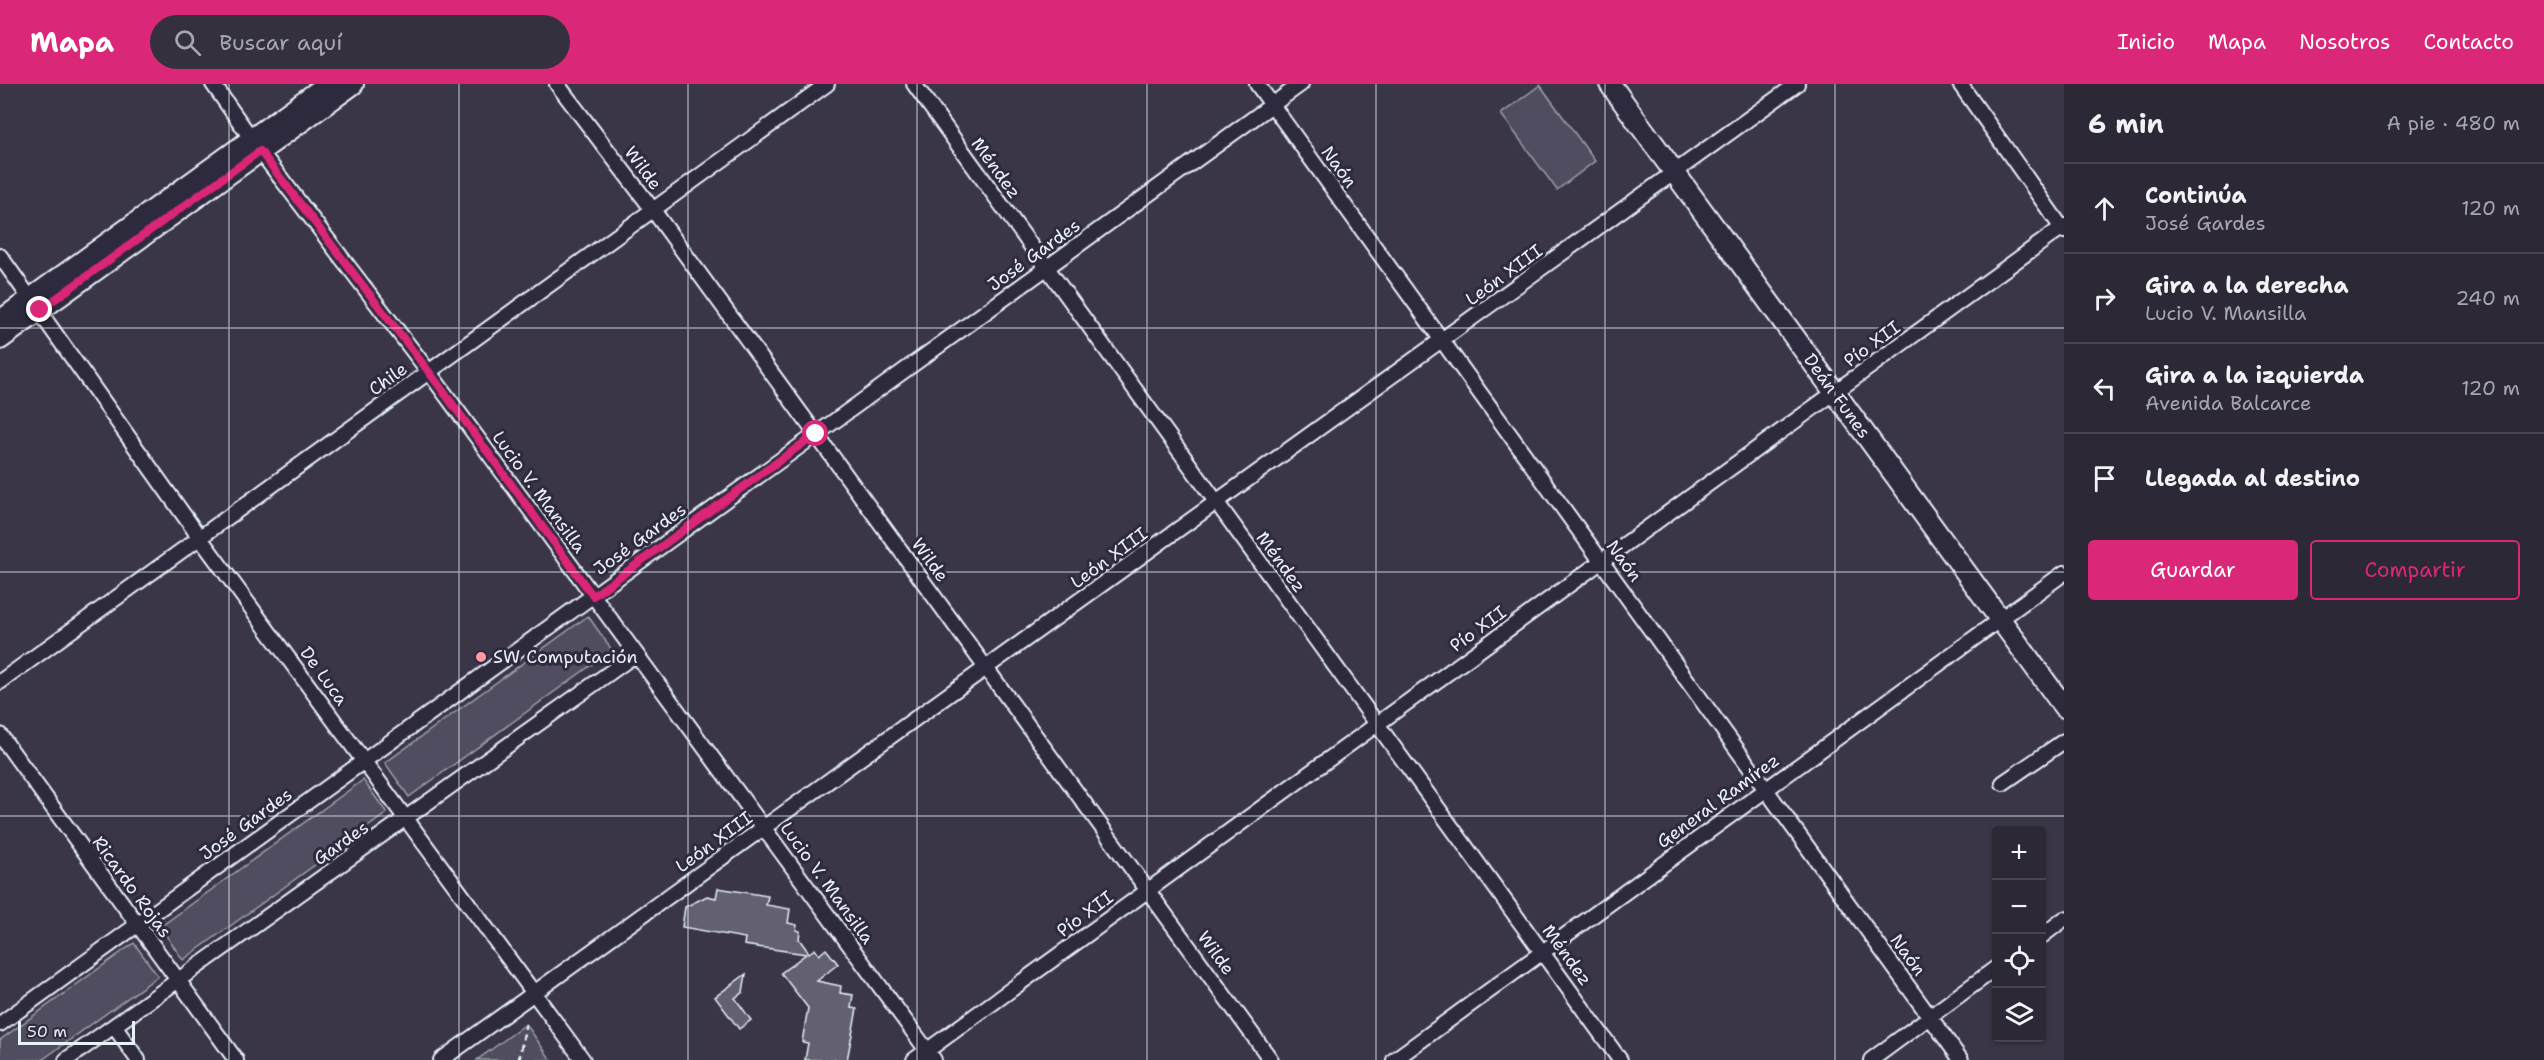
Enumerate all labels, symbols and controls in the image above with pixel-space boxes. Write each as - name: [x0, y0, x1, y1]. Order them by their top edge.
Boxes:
- search box: [150, 15, 570, 69]
- text: Mapa: [30, 23, 114, 61]
- icon: search: [171, 26, 204, 59]
- text: Buscar aquí: [219, 28, 342, 57]
- text: Inicio: [2117, 28, 2175, 56]
- text: Mapa: [2208, 28, 2266, 56]
- text: Nosotros: [2299, 28, 2390, 56]
- text: Contacto: [2423, 28, 2514, 56]
- text: 6 min: [2088, 106, 2164, 141]
- text: A pie · 480 m: [2387, 110, 2520, 136]
- street label: Méndez: [966, 133, 1026, 203]
- street label: Wilde: [619, 141, 667, 195]
- street label: Naón: [1316, 141, 1362, 193]
- text: Continúa: [2145, 181, 2247, 210]
- icon: ahead: [2088, 192, 2121, 225]
- text: 120 m: [2461, 195, 2520, 221]
- text: José Gardes: [2145, 210, 2266, 236]
- street label: José Gardes: [983, 213, 1085, 297]
- street label: León XIII: [1461, 239, 1547, 311]
- text: Gira a la derecha: [2145, 271, 2349, 300]
- icon: right: [2088, 282, 2121, 315]
- text: 240 m: [2455, 285, 2520, 311]
- route end: [26, 296, 52, 322]
- text: Lucio V. Mansilla: [2145, 300, 2306, 326]
- street label: Pío XII: [1839, 315, 1905, 373]
- street label: Deán Funes: [1798, 349, 1876, 443]
- street label: Chile: [364, 357, 412, 401]
- text: Gira a la izquierda: [2145, 361, 2364, 390]
- icon: left: [2088, 372, 2121, 405]
- text: 120 m: [2461, 375, 2520, 401]
- text: Avenida Balcarce: [2145, 390, 2311, 416]
- route start: [802, 420, 828, 446]
- street label: Lucio V. Mansilla: [487, 426, 591, 558]
- icon: arrive: [2088, 462, 2121, 495]
- text: Llegada al destino: [2145, 464, 2360, 493]
- street label: José Gardes: [589, 497, 691, 581]
- street label: León XIII: [1066, 522, 1152, 594]
- street label: Méndez: [1251, 527, 1311, 597]
- street label: Wilde: [906, 533, 954, 587]
- street label: Naón: [1601, 535, 1647, 587]
- button: Guardar: [2088, 540, 2298, 600]
- button: Compartir: [2310, 540, 2520, 600]
- street label: Pío XII: [1445, 600, 1511, 658]
- street label: De Luca: [294, 642, 354, 710]
- place label: SW Computación: [493, 645, 638, 669]
- marker: SW Computación: [474, 650, 488, 664]
- street label: General Ramírez: [1652, 748, 1784, 854]
- street label: José Gardes: [195, 782, 297, 866]
- street label: León XIII: [671, 806, 757, 878]
- street label: Gardes: [309, 815, 373, 871]
- street label: Lucio V. Mansilla: [775, 817, 879, 949]
- map controls: [1992, 826, 2046, 1042]
- button: +: [1992, 826, 2046, 880]
- street label: Ricardo Rojas: [87, 831, 177, 943]
- button: −: [1992, 880, 2046, 934]
- street label: Pío XII: [1052, 885, 1118, 943]
- street label: Méndez: [1537, 920, 1597, 990]
- street label: Wilde: [1192, 926, 1240, 980]
- street label: Naón: [1885, 929, 1931, 981]
- button: locate: [1992, 934, 2046, 988]
- button: layers: [1992, 988, 2046, 1042]
- scale bar: [18, 1018, 135, 1046]
- text: 50 m: [27, 1021, 67, 1042]

